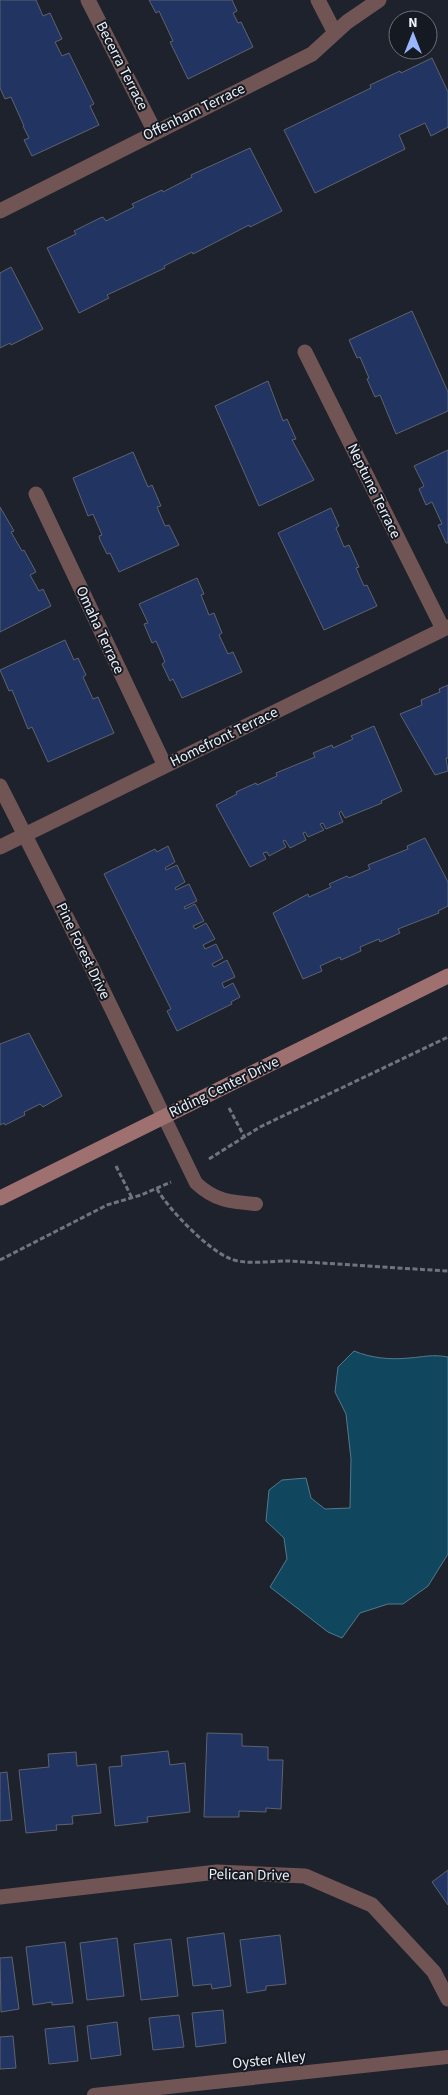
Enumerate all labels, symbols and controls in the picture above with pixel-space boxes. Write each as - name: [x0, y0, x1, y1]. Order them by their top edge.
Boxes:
- north arrow: [388, 10, 438, 60]
- text: N: [408, 13, 418, 33]
- street label: Becerra Terrace: [91, 18, 153, 114]
- street label: Offenham Terrace: [139, 78, 249, 146]
- street label: Neptune Terrace: [342, 440, 406, 542]
- street label: Omaha Terrace: [70, 583, 130, 677]
- street label: Homefront Terrace: [167, 702, 281, 772]
- street label: Pine Forest Drive: [50, 899, 116, 1003]
- street label: Riding Center Drive: [165, 1051, 283, 1123]
- street label: Pelican Drive: [208, 1864, 290, 1886]
- street label: Oyster Alley: [231, 2046, 307, 2074]

